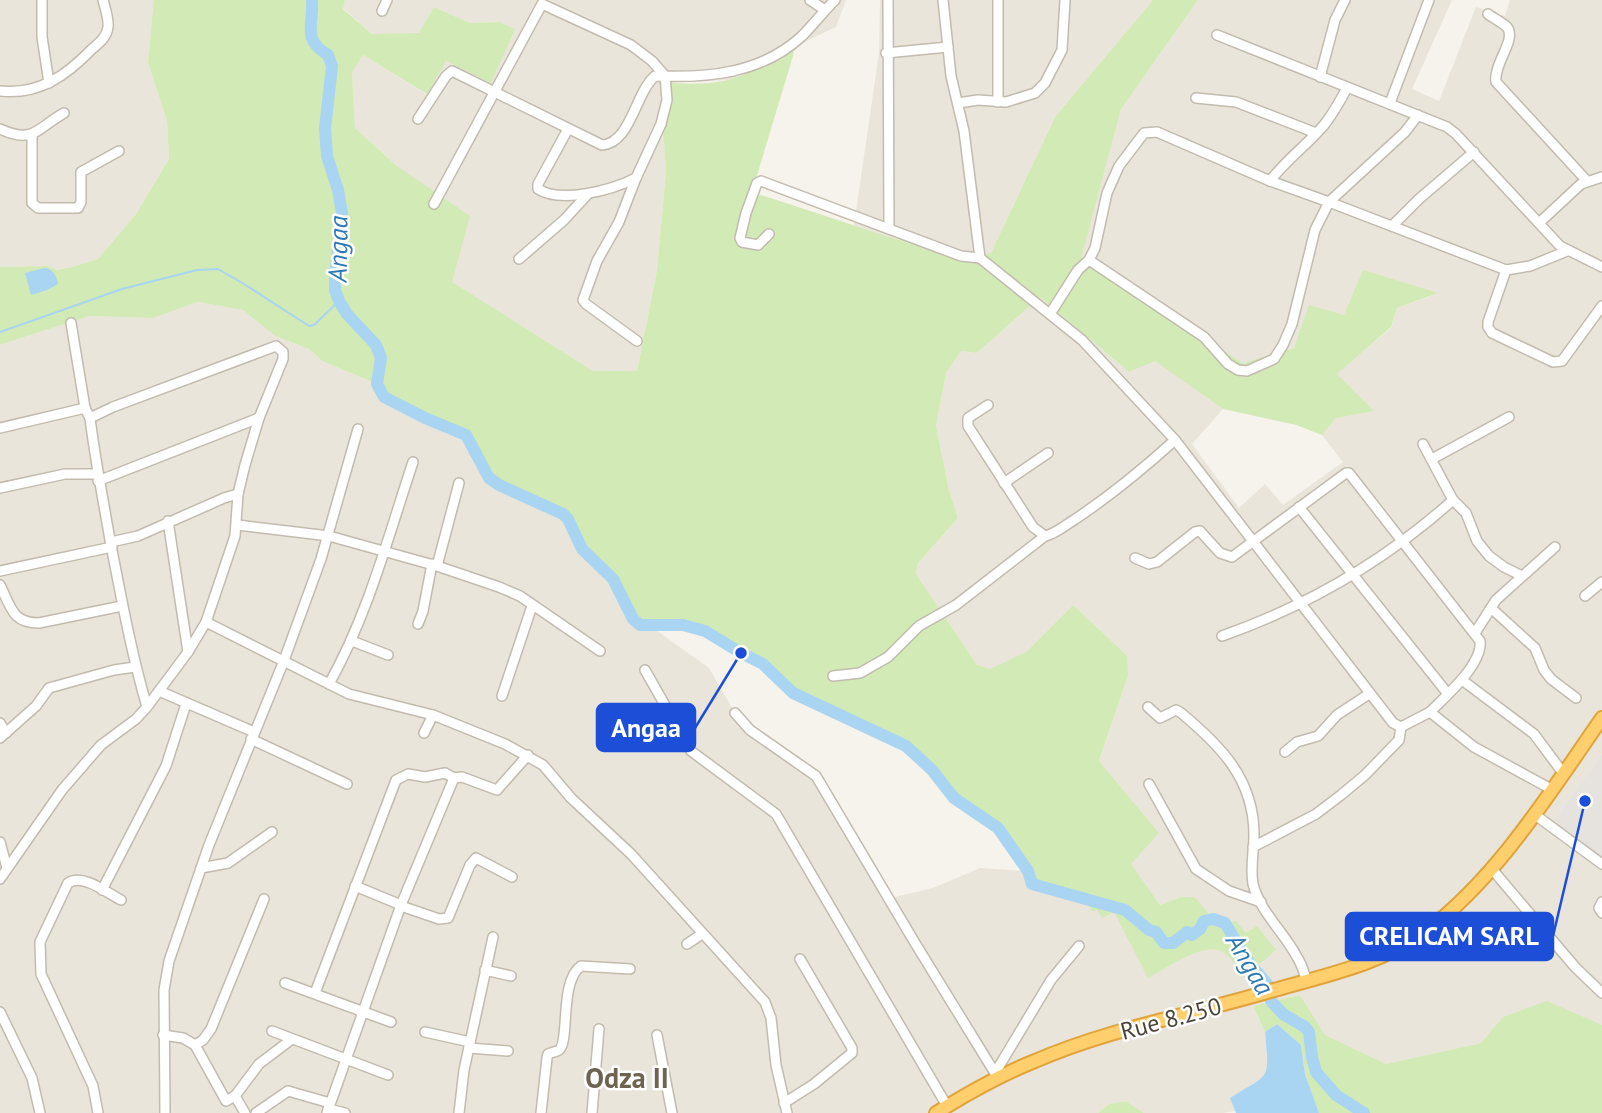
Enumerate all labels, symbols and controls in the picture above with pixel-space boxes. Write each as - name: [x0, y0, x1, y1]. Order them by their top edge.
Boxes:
- water label: Angaa: [320, 215, 355, 284]
- callout: Angaa: [597, 704, 695, 751]
- text: Angaa: [611, 711, 681, 744]
- callout: CRELICAM SARL: [1346, 913, 1553, 960]
- text: CRELICAM SARL: [1359, 919, 1539, 952]
- water label: Angaa: [1219, 926, 1282, 1001]
- street label: Rue 8.250: [1117, 990, 1225, 1047]
- district label: Odza II: [585, 1059, 669, 1096]

